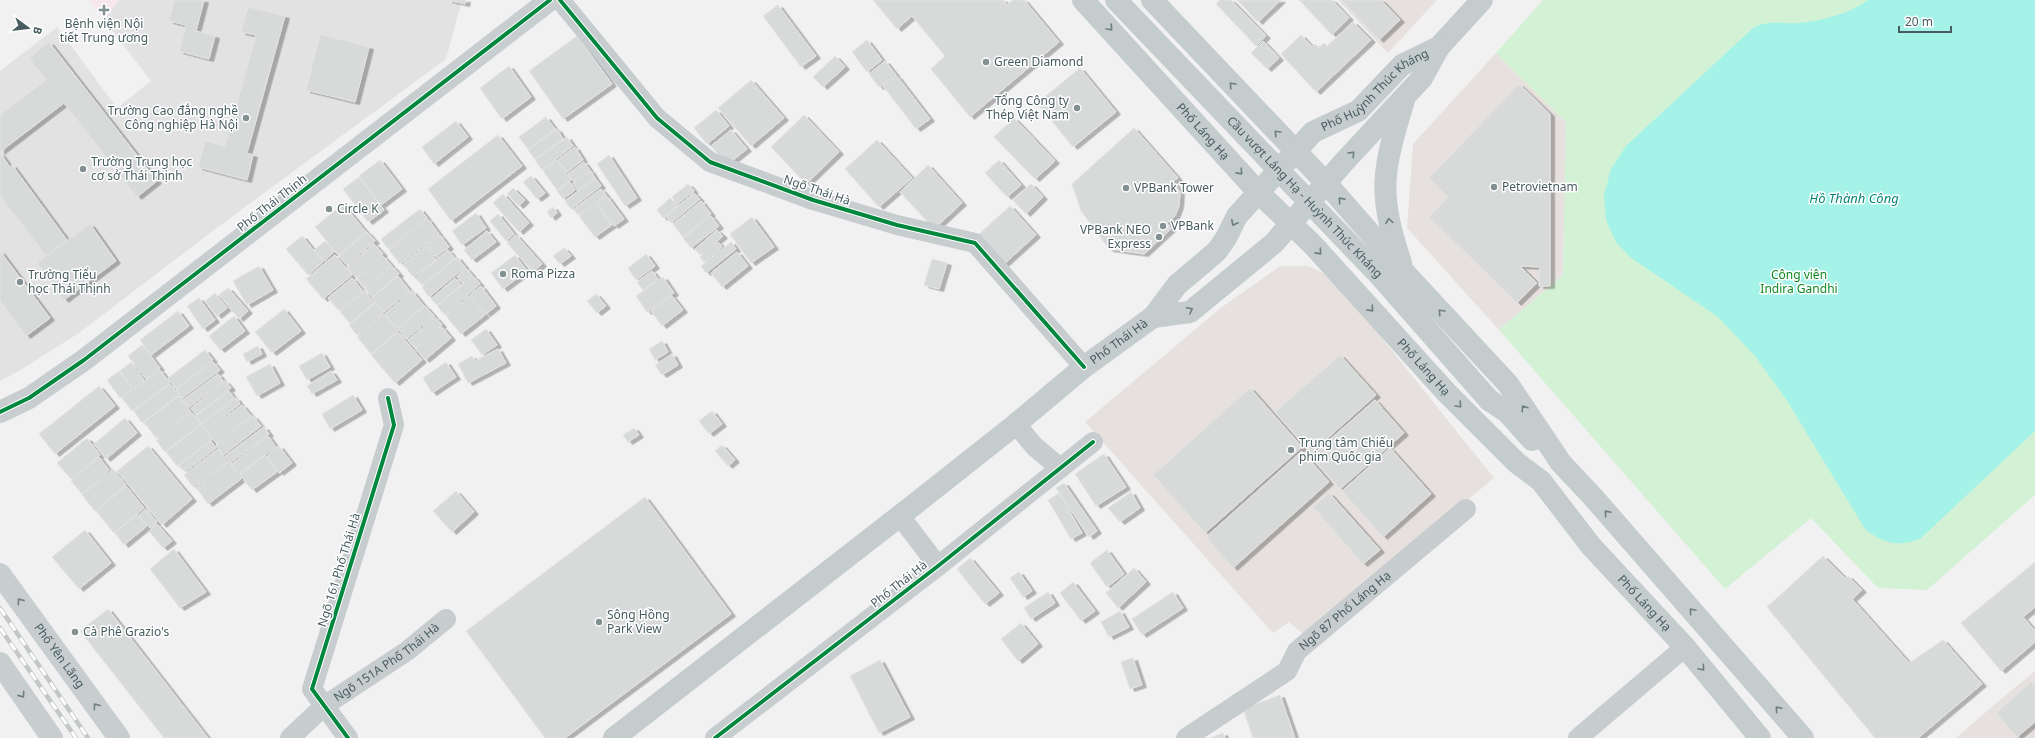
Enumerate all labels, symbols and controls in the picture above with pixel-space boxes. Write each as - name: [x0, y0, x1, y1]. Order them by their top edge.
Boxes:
- marker: Bệnh viện Nội tiết Trung ương: [98, 4, 110, 16]
- north arrow: [8, 8, 48, 48]
- scale bar: [1899, 8, 1951, 34]
- text: 20 m: [1905, 13, 1933, 30]
- place label: Bệnh viện Nội tiết Trung ương: [60, 15, 148, 46]
- one-way arrow: [1105, 24, 1112, 31]
- text: B: [30, 25, 46, 36]
- street label: Phố Huỳnh Thúc Kháng: [1318, 44, 1431, 135]
- place label: Green Diamond: [994, 53, 1083, 70]
- marker: Green Diamond: [981, 57, 991, 67]
- one-way arrow: [1229, 82, 1237, 90]
- place label: Tổng Công ty Thép Việt Nam: [986, 92, 1070, 123]
- street label: Phố Láng Hạ: [1173, 99, 1234, 163]
- place label: Trường Cao đẳng nghề Công nghiệp Hà Nội: [108, 102, 238, 133]
- marker: Tổng Công ty Thép Việt Nam: [1072, 103, 1082, 113]
- street label: Cầu vượt Láng Hạ - Huỳnh Thúc Kháng: [1223, 112, 1387, 282]
- marker: Trường Cao đẳng nghề Công nghiệp Hà Nội: [241, 113, 251, 123]
- one-way arrow: [1274, 130, 1282, 137]
- one-way arrow: [1347, 151, 1354, 159]
- place label: Trường Trung học cơ sở Thái Thịnh: [91, 153, 192, 184]
- marker: Trường Trung học cơ sở Thái Thịnh: [78, 164, 88, 174]
- one-way arrow: [1235, 167, 1243, 175]
- street label: Phố Thái Thịnh: [233, 170, 310, 235]
- street label: Ngõ Thái Hà: [782, 170, 853, 209]
- place label: Petrovietnam: [1502, 178, 1578, 195]
- place label: VPBank Tower: [1134, 179, 1214, 196]
- marker: Petrovietnam: [1489, 182, 1499, 192]
- marker: VPBank Tower: [1121, 183, 1131, 193]
- water label: Hồ Thành Công: [1809, 189, 1899, 207]
- one-way arrow: [1339, 198, 1346, 205]
- place label: Circle K: [337, 200, 379, 217]
- marker: Circle K: [324, 204, 334, 214]
- place label: VPBank: [1171, 217, 1214, 234]
- one-way arrow: [1231, 218, 1239, 226]
- one-way arrow: [1385, 218, 1394, 224]
- place label: VPBank NEO Express: [1080, 221, 1151, 252]
- marker: VPBank: [1158, 221, 1168, 231]
- marker: VPBank NEO Express: [1154, 232, 1164, 242]
- one-way arrow: [1315, 247, 1322, 254]
- place label: Roma Pizza: [511, 265, 575, 282]
- place label: Trường Tiểu học Thái Thịnh: [28, 266, 111, 297]
- park label: Công viên Indira Gandhi: [1760, 266, 1838, 297]
- marker: Roma Pizza: [498, 269, 508, 279]
- marker: Trường Tiểu học Thái Thịnh: [15, 277, 25, 287]
- one-way arrow: [1366, 304, 1374, 312]
- one-way arrow: [1186, 307, 1194, 315]
- one-way arrow: [1438, 309, 1446, 317]
- street label: Phố Thái Hà: [1086, 314, 1151, 368]
- street label: Phố Láng Hạ: [1394, 335, 1454, 399]
- one-way arrow: [1454, 400, 1462, 408]
- one-way arrow: [1522, 405, 1529, 412]
- place label: Trung tâm Chiếu phim Quốc gia: [1299, 434, 1393, 465]
- marker: Trung tâm Chiếu phim Quốc gia: [1286, 445, 1296, 455]
- one-way arrow: [1604, 510, 1611, 517]
- street label: Ngõ 161 Phố Thái Hà: [313, 511, 364, 629]
- street label: Phố Thái Hà: [867, 556, 931, 611]
- street label: Ngõ 87 Phố Láng Hạ: [1295, 567, 1394, 654]
- street label: Phố Láng Hạ: [1614, 571, 1675, 635]
- one-way arrow: [18, 598, 25, 605]
- place label: Sông Hồng Park View: [607, 606, 670, 637]
- one-way arrow: [1690, 608, 1697, 615]
- marker: Sông Hồng Park View: [594, 617, 604, 627]
- street label: Ngõ 151A Phố Thái Hà: [330, 619, 443, 705]
- street label: Phố Yên Lãng: [30, 620, 89, 691]
- place label: Cà Phê Grazio's: [83, 623, 169, 640]
- marker: Cà Phê Grazio's: [70, 627, 80, 637]
- one-way arrow: [1697, 663, 1704, 671]
- one-way arrow: [17, 691, 25, 698]
- one-way arrow: [94, 704, 101, 711]
- one-way arrow: [1775, 706, 1782, 713]

